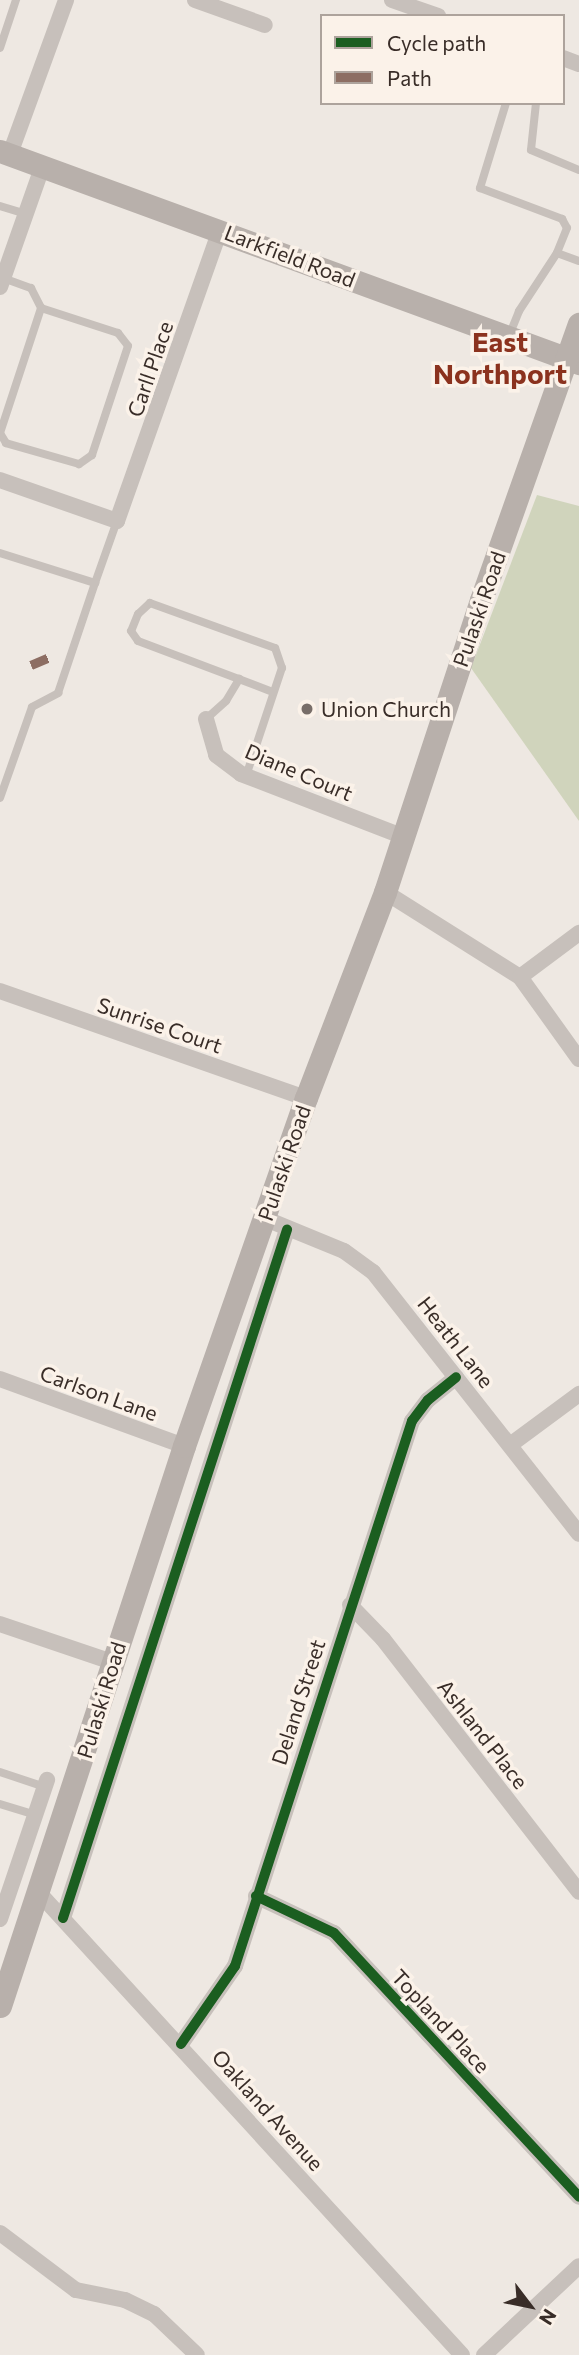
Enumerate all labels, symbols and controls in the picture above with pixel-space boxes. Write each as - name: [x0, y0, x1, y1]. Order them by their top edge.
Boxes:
- legend: [320, 14, 565, 105]
- text: Cycle path: [387, 30, 486, 55]
- text: Path: [387, 65, 432, 90]
- street label: Larkfield Road: [221, 219, 359, 293]
- street label: Carll Place: [122, 318, 178, 420]
- district label: East Northport: [433, 324, 567, 390]
- street label: Pulaski Road: [447, 548, 511, 670]
- place label: Union Church: [321, 696, 451, 722]
- marker: Union Church: [299, 701, 315, 717]
- street label: Diane Court: [241, 738, 357, 806]
- street label: Sunrise Court: [94, 992, 226, 1058]
- street label: Pulaski Road: [252, 1102, 316, 1224]
- street label: Heath Lane: [413, 1291, 499, 1393]
- street label: Carlson Lane: [37, 1360, 161, 1426]
- street label: Deland Street: [266, 1636, 330, 1768]
- street label: Pulaski Road: [71, 1639, 131, 1761]
- street label: Ashland Place: [433, 1674, 533, 1794]
- street label: Topland Place: [387, 1964, 495, 2078]
- street label: Oakland Avenue: [207, 2044, 329, 2176]
- north arrow: [495, 2271, 565, 2341]
- text: N: [535, 2305, 562, 2330]

